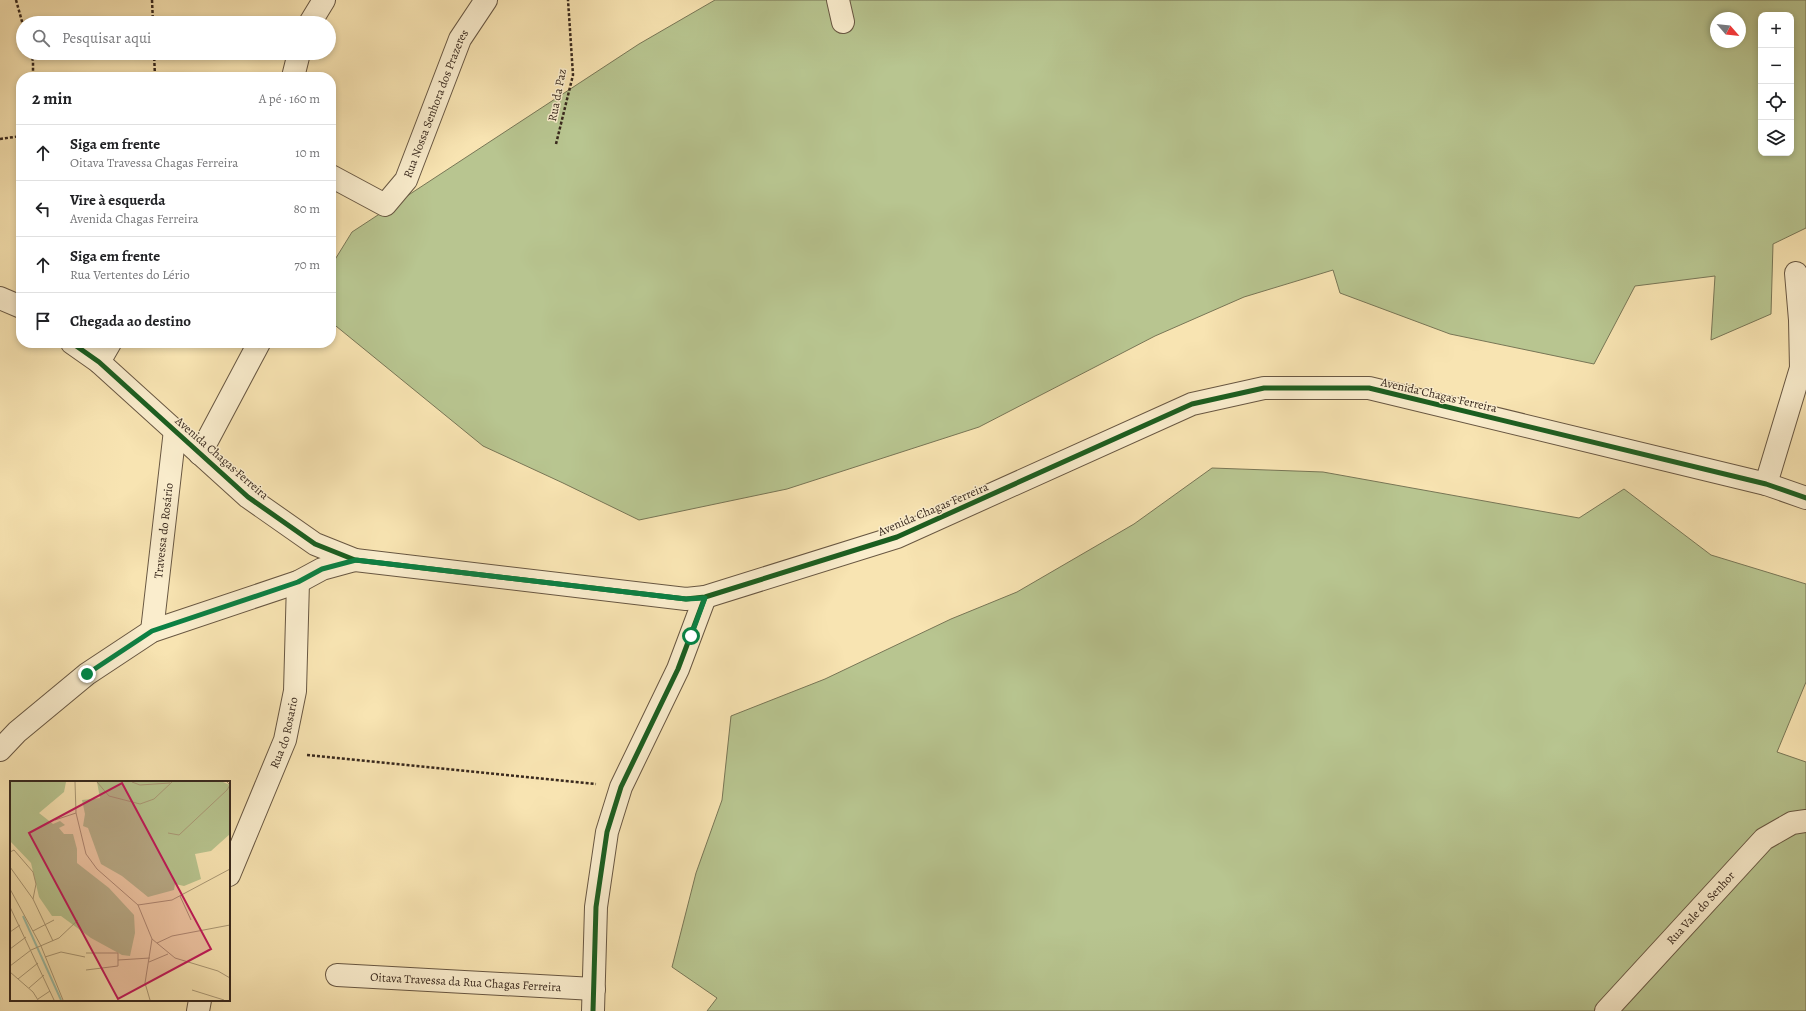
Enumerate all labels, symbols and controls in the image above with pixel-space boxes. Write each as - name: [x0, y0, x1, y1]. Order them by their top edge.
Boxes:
- north arrow: [1710, 12, 1746, 48]
- map controls: [1758, 12, 1794, 156]
- button: +: [1758, 12, 1794, 48]
- search box: [16, 16, 336, 60]
- street label: Rua Nossa Senhora dos Prazeres: [400, 26, 472, 180]
- icon: search: [30, 27, 52, 49]
- text: Pesquisar aqui: [62, 28, 151, 48]
- button: −: [1758, 48, 1794, 84]
- street label: Rua da Paz: [544, 67, 570, 123]
- button: locate: [1758, 84, 1794, 120]
- text: 2 min: [32, 87, 72, 110]
- text: A pé · 160 m: [259, 90, 320, 107]
- button: layers: [1758, 120, 1794, 156]
- text: Siga em frente: [70, 134, 160, 154]
- icon: ahead: [32, 142, 54, 164]
- text: 10 m: [295, 144, 320, 161]
- text: Oitava Travessa Chagas Ferreira: [70, 154, 238, 171]
- text: Vire à esquerda: [70, 190, 166, 210]
- icon: left: [32, 198, 54, 220]
- text: 80 m: [293, 200, 320, 217]
- text: Avenida Chagas Ferreira: [70, 210, 199, 227]
- text: Siga em frente: [70, 246, 160, 266]
- icon: ahead: [32, 254, 54, 276]
- text: 70 m: [294, 256, 320, 273]
- text: Rua Vertentes do Lério: [70, 266, 190, 283]
- icon: arrive: [32, 310, 54, 332]
- text: Chegada ao destino: [70, 311, 191, 331]
- street label: Avenida Chagas Ferreira: [1378, 374, 1499, 416]
- street label: Avenida Chagas Ferreira: [171, 412, 272, 503]
- street label: Avenida Chagas Ferreira: [874, 478, 991, 540]
- street label: Travessa do Rosário: [150, 482, 177, 579]
- route start: [682, 627, 700, 645]
- route end: [78, 665, 96, 683]
- street label: Rua do Rosario: [266, 696, 302, 771]
- inset map: [10, 781, 230, 1001]
- street label: Rua Vale do Senhor: [1663, 868, 1739, 948]
- street label: Oitava Travessa da Rua Chagas Ferreira: [370, 969, 562, 995]

